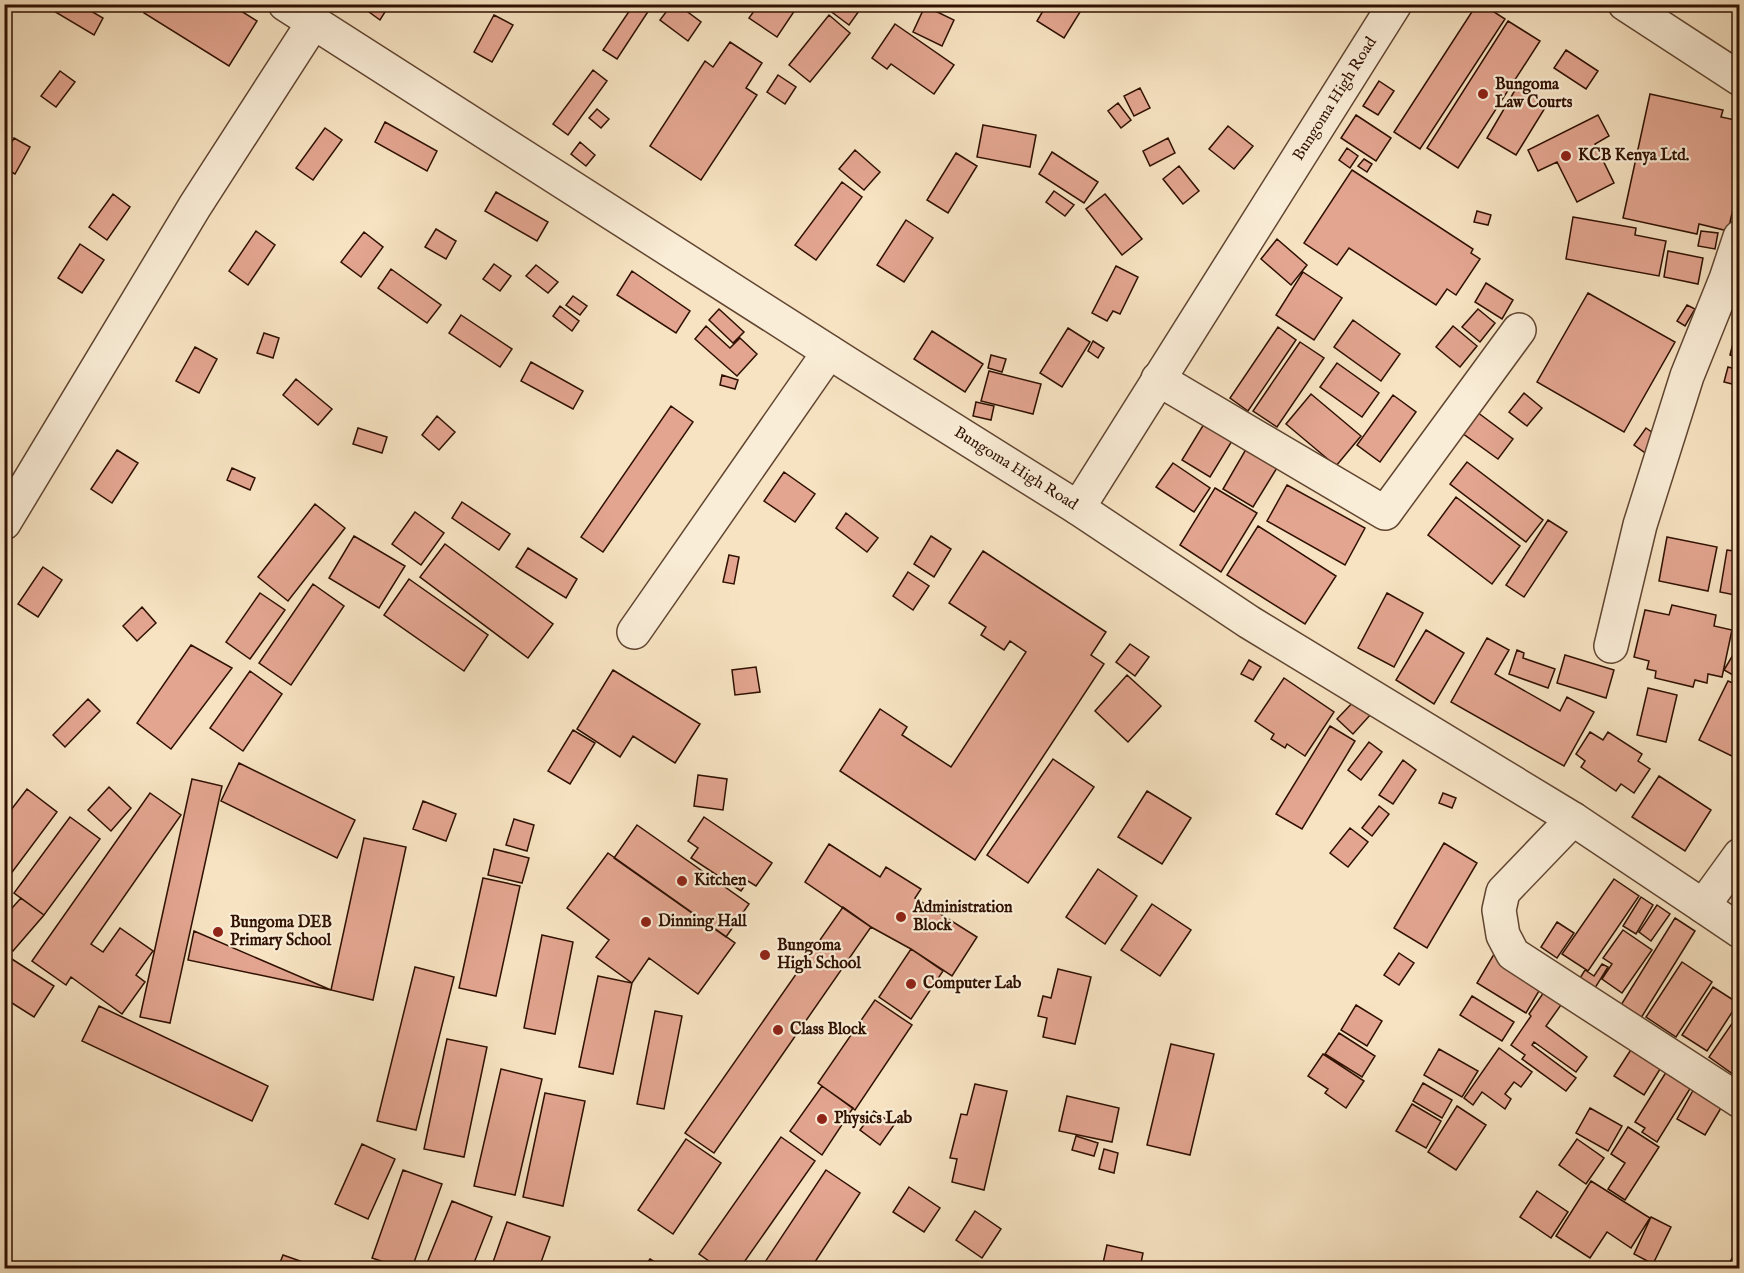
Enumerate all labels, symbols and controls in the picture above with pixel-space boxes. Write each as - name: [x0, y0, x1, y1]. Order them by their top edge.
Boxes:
- street label: Bungoma High Road: [1289, 33, 1382, 165]
- place label: Bungoma Law Courts: [1495, 75, 1573, 113]
- marker: Bungoma Law Courts: [1476, 87, 1490, 101]
- place label: KCB Kenya Ltd.: [1578, 146, 1689, 166]
- marker: KCB Kenya Ltd.: [1559, 149, 1573, 163]
- street label: Bungoma High Road: [950, 423, 1082, 515]
- place label: Kitchen: [694, 871, 747, 891]
- marker: Kitchen: [675, 874, 689, 888]
- place label: Administration Block: [912, 898, 1013, 936]
- marker: Administration Block: [894, 910, 908, 924]
- place label: Dinning Hall: [658, 912, 747, 932]
- place label: Bungoma DEB Primary School: [230, 913, 332, 951]
- marker: Dinning Hall: [639, 915, 653, 929]
- marker: Bungoma DEB Primary School: [211, 925, 225, 939]
- place label: Bungoma High School: [777, 936, 861, 974]
- marker: Bungoma High School: [758, 948, 772, 962]
- place label: Computer Lab: [923, 974, 1022, 994]
- marker: Computer Lab: [904, 977, 918, 991]
- place label: Class Block: [790, 1020, 867, 1040]
- marker: Class Block: [771, 1023, 785, 1037]
- place label: Physics Lab: [834, 1109, 913, 1129]
- marker: Physics Lab: [815, 1112, 829, 1126]

